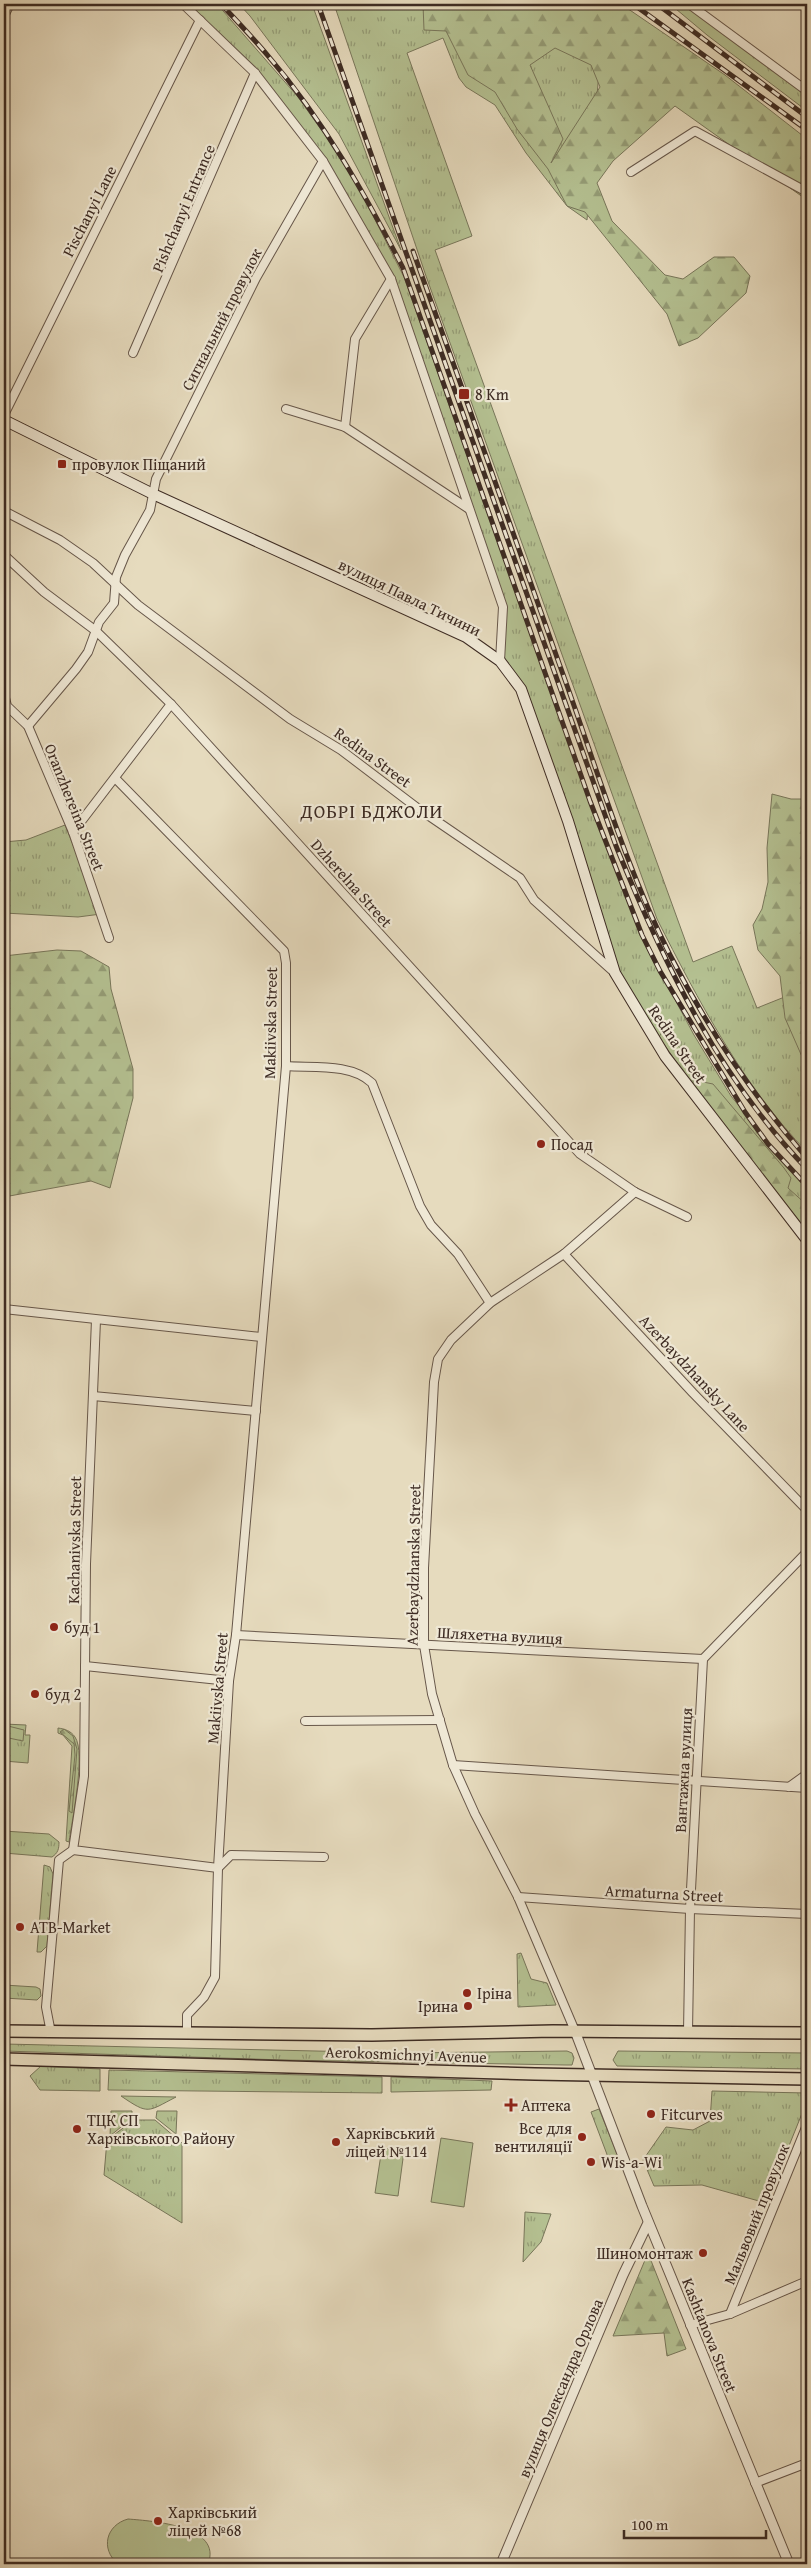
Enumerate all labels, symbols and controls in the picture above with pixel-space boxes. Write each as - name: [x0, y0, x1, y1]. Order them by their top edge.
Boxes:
- street label: Pishchanyi Entrance: [145, 140, 221, 276]
- street label: Pischanyi Lane: [56, 161, 122, 261]
- street label: Сигнальний провулок: [175, 243, 268, 394]
- place label: 8 Km: [475, 382, 509, 406]
- marker: 8 Km: [457, 387, 471, 401]
- place label: провулок Піщаний: [72, 452, 206, 476]
- marker: провулок Піщаний: [56, 458, 68, 470]
- street label: вулиця Павла Тичини: [335, 552, 486, 642]
- street label: Redina Street: [329, 721, 417, 793]
- street label: Oranzhereina Street: [39, 740, 112, 874]
- district label: ДОБРІ БДЖОЛИ: [300, 797, 443, 825]
- street label: Dzherelna Street: [306, 833, 399, 933]
- street label: Makiivska Street: [257, 967, 283, 1079]
- street label: Redina Street: [643, 1000, 713, 1088]
- place label: Посад: [551, 1132, 593, 1156]
- marker: Посад: [535, 1138, 547, 1150]
- street label: Azerbaydzhansky Lane: [634, 1309, 756, 1437]
- street label: Kachanivska Street: [61, 1475, 87, 1604]
- street label: Azerbaydzhanska Street: [400, 1484, 426, 1646]
- place label: буд 1: [64, 1615, 100, 1639]
- street label: Шляхетна вулиця: [437, 1620, 563, 1650]
- marker: буд 1: [48, 1621, 60, 1633]
- street label: Makiivska Street: [200, 1631, 234, 1745]
- place label: буд 2: [45, 1682, 81, 1706]
- marker: буд 2: [29, 1688, 41, 1700]
- street label: Вантажна вулиця: [668, 1707, 698, 1833]
- street label: Armaturna Street: [604, 1878, 724, 1908]
- place label: ATB-Market: [30, 1915, 111, 1939]
- marker: ATB-Market: [14, 1921, 26, 1933]
- place label: Іріна: [477, 1981, 512, 2005]
- marker: Іріна: [461, 1987, 473, 1999]
- place label: Ірина: [418, 1994, 458, 2018]
- marker: Ірина: [462, 2000, 474, 2012]
- street label: Aerokosmichnyi Avenue: [325, 2039, 487, 2069]
- place label: Аптека: [521, 2093, 571, 2117]
- marker: Аптека: [505, 2099, 517, 2111]
- place label: Fitcurves: [661, 2102, 723, 2126]
- place label: ТЦК СП Харківського Району: [87, 2108, 235, 2150]
- marker: Fitcurves: [645, 2108, 657, 2120]
- place label: Все для вентиляції: [495, 2116, 572, 2158]
- place label: Харківський ліцей №114: [346, 2121, 435, 2163]
- marker: ТЦК СП Харківського Району: [71, 2123, 83, 2135]
- marker: Все для вентиляції: [576, 2131, 588, 2143]
- marker: Харківський ліцей №114: [330, 2136, 342, 2148]
- street label: Мальвовий провулок: [717, 2139, 795, 2288]
- place label: Wis-a-Wi: [601, 2150, 663, 2174]
- marker: Wis-a-Wi: [585, 2156, 597, 2168]
- place label: Шиномонтаж: [597, 2241, 693, 2265]
- marker: Шиномонтаж: [697, 2247, 709, 2259]
- street label: Kashtanova Street: [676, 2274, 744, 2396]
- street label: вулиця Олександра Орлова: [511, 2294, 609, 2481]
- place label: Харківський ліцей №68: [168, 2500, 257, 2542]
- scale bar: [624, 2508, 766, 2540]
- text: 100 m: [631, 2514, 669, 2535]
- marker: Харківський ліцей №68: [152, 2515, 164, 2527]

